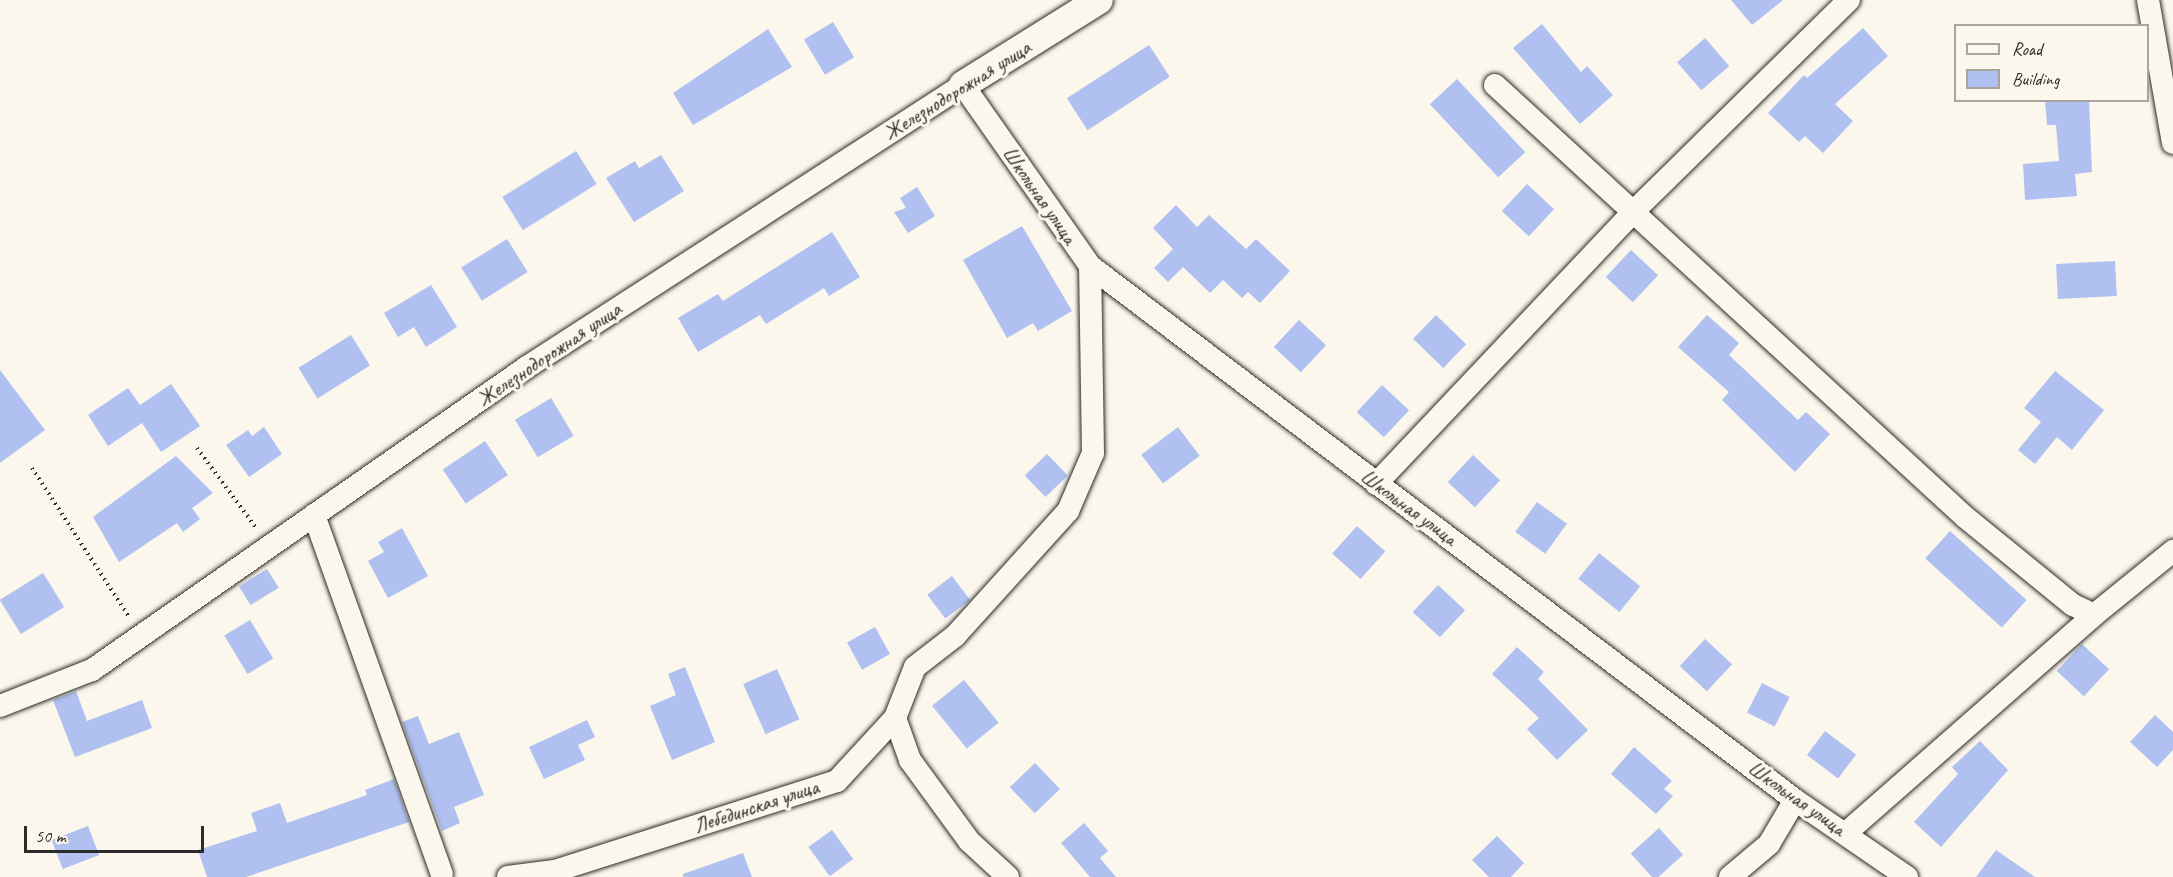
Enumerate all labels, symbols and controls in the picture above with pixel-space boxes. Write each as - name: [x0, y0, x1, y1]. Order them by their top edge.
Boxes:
- legend: [1954, 24, 2149, 102]
- street label: Железнодорожная улица: [878, 34, 1036, 146]
- text: Road: [2012, 38, 2042, 60]
- text: Building: [2012, 68, 2059, 90]
- street label: Школьная улица: [997, 141, 1083, 249]
- street label: Железнодорожная улица: [471, 296, 627, 412]
- street label: Школьная улица: [1355, 463, 1463, 551]
- street label: Школьная улица: [1743, 755, 1851, 841]
- street label: Лебединская улица: [690, 774, 822, 838]
- scale bar: [27, 814, 207, 852]
- text: 50 m: [35, 825, 66, 847]

